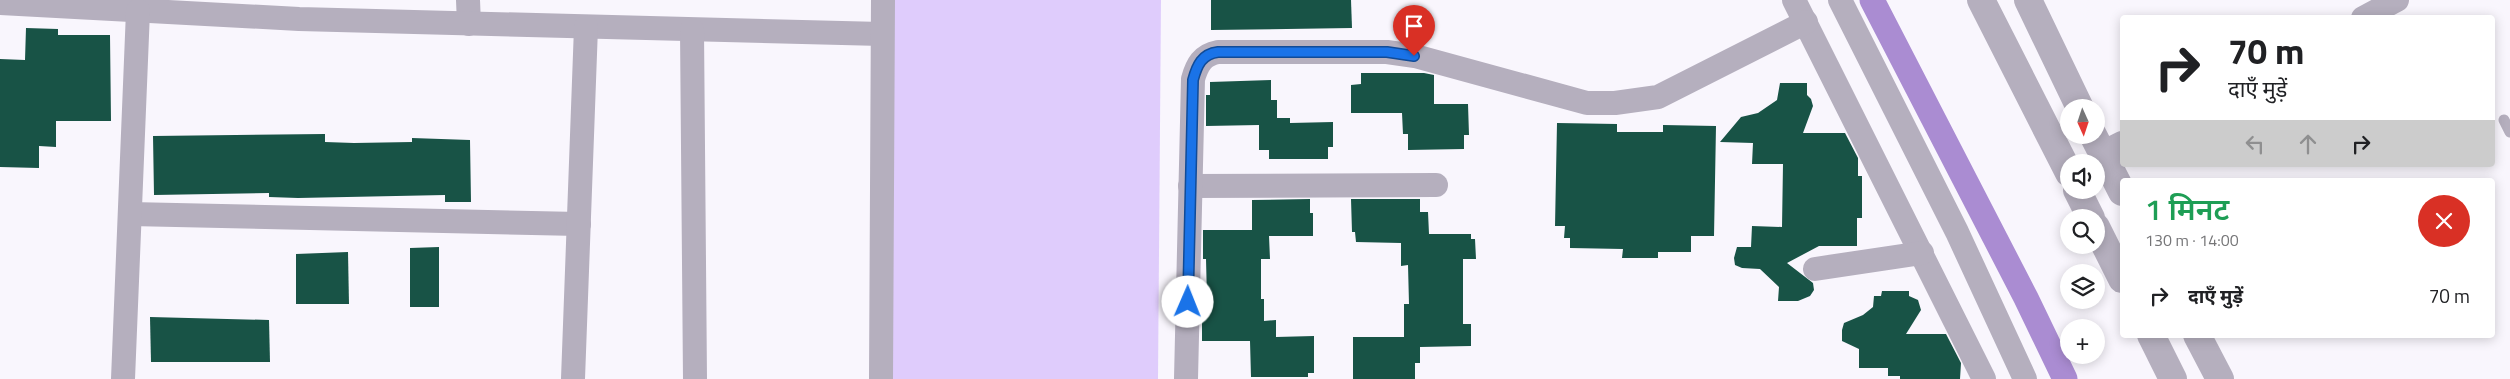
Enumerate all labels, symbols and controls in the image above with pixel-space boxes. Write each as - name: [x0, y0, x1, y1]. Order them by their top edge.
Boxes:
- pin: [1393, 5, 1435, 56]
- icon: arrive: [1400, 12, 1428, 40]
- text: 70 m: [2228, 24, 2304, 78]
- icon: right: [2145, 35, 2210, 100]
- text: दाएँ मुड़ें: [2228, 72, 2287, 106]
- north arrow: [2060, 99, 2105, 144]
- map controls: [2060, 99, 2105, 364]
- icon: left: [2241, 130, 2269, 158]
- icon: ahead: [2294, 130, 2322, 158]
- icon: right: [2347, 130, 2375, 158]
- button: sound: [2060, 154, 2105, 199]
- text: 1 मिनट: [2145, 186, 2229, 232]
- button: close: [2418, 195, 2470, 247]
- button: search: [2060, 209, 2105, 254]
- text: 130 m · 14:00: [2145, 228, 2239, 252]
- button: layers: [2060, 264, 2105, 309]
- position arrow: [1161, 275, 1213, 327]
- text: दाएँ मुड़ें: [2188, 281, 2243, 310]
- text: 70 m: [2429, 281, 2470, 310]
- icon: right: [2145, 282, 2173, 310]
- button: +: [2060, 319, 2105, 364]

